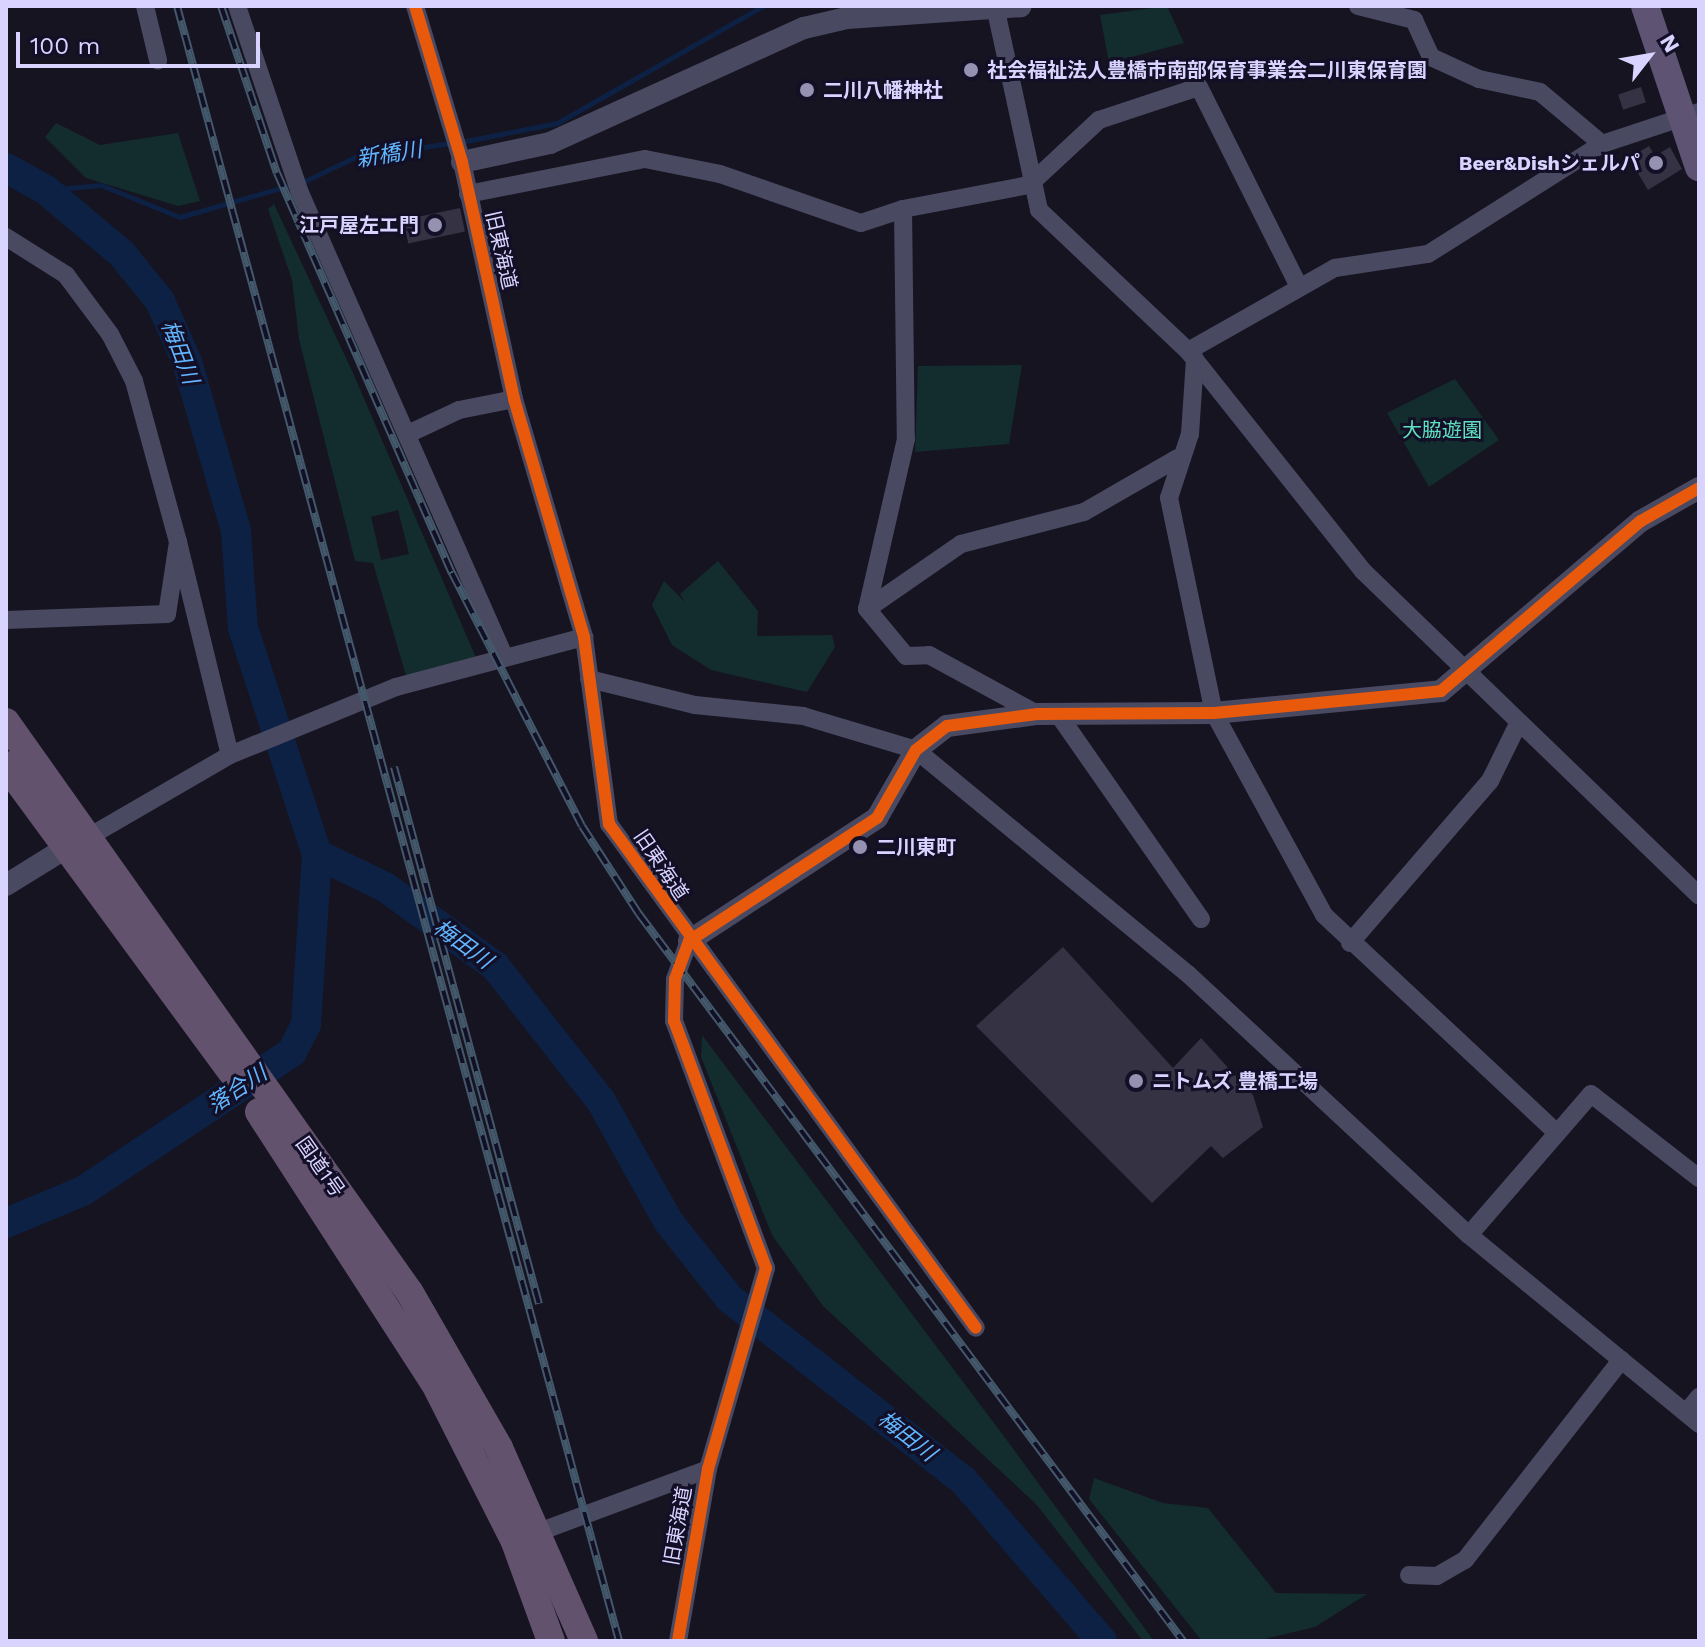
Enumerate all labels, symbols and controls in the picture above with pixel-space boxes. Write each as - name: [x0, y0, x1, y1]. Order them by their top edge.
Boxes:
- scale bar: [20, 16, 264, 66]
- north arrow: [1609, 16, 1689, 96]
- text: N: [1655, 30, 1685, 57]
- text: 100 m: [30, 32, 100, 60]
- place label: 社会福祉法人豊橋市南部保育事業会二川東保育園: [987, 58, 1427, 82]
- marker: 社会福祉法人豊橋市南部保育事業会二川東保育園: [962, 61, 980, 79]
- place label: 二川八幡神社: [823, 78, 943, 102]
- marker: 二川八幡神社: [798, 81, 816, 99]
- water label: 新橋川: [354, 136, 424, 172]
- place label: Beer&Dishシェルパ: [1459, 151, 1640, 175]
- marker: Beer&Dishシェルパ: [1647, 154, 1665, 172]
- street label: 旧東海道: [480, 208, 522, 292]
- place label: 江戸屋左エ門: [299, 213, 419, 237]
- marker: 江戸屋左エ門: [426, 216, 444, 234]
- water label: 梅田川: [156, 316, 204, 388]
- park label: 大脇遊園: [1402, 418, 1482, 442]
- street label: 旧東海道: [629, 825, 693, 905]
- place label: 二川東町: [876, 835, 956, 859]
- marker: 二川東町: [851, 838, 869, 856]
- water label: 梅田川: [429, 914, 497, 974]
- water label: 落合川: [202, 1060, 272, 1118]
- place label: ニトムズ 豊橋工場: [1152, 1069, 1318, 1093]
- marker: ニトムズ 豊橋工場: [1127, 1072, 1145, 1090]
- street label: 国道1号: [291, 1132, 349, 1202]
- water label: 梅田川: [873, 1405, 941, 1467]
- street label: 旧東海道: [659, 1485, 697, 1567]

